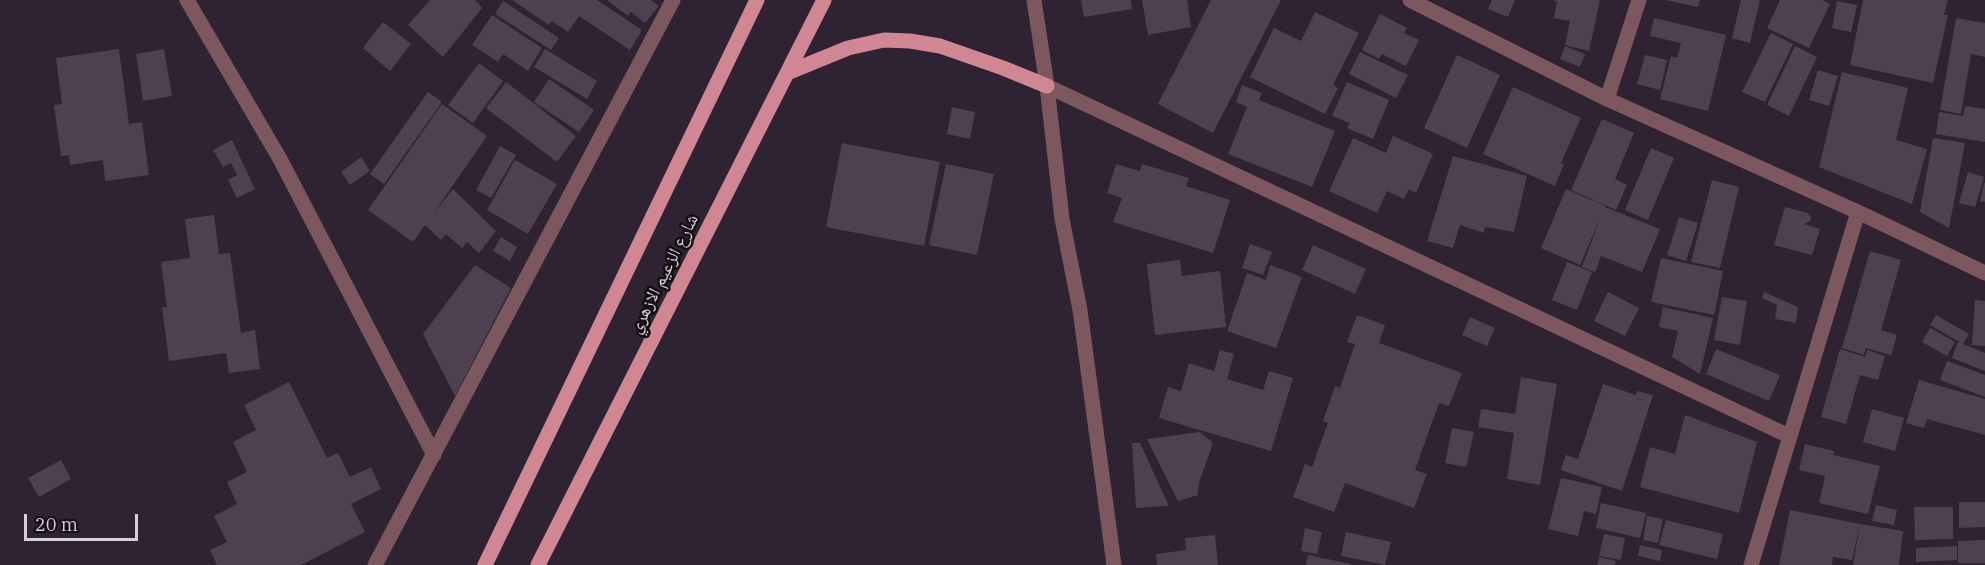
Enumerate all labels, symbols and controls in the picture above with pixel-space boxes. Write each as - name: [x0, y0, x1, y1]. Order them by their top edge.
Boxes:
- street label: شارع الزعيم الازهري: [625, 211, 703, 337]
- scale bar: [27, 502, 141, 540]
- text: 20 m: [35, 513, 78, 536]

